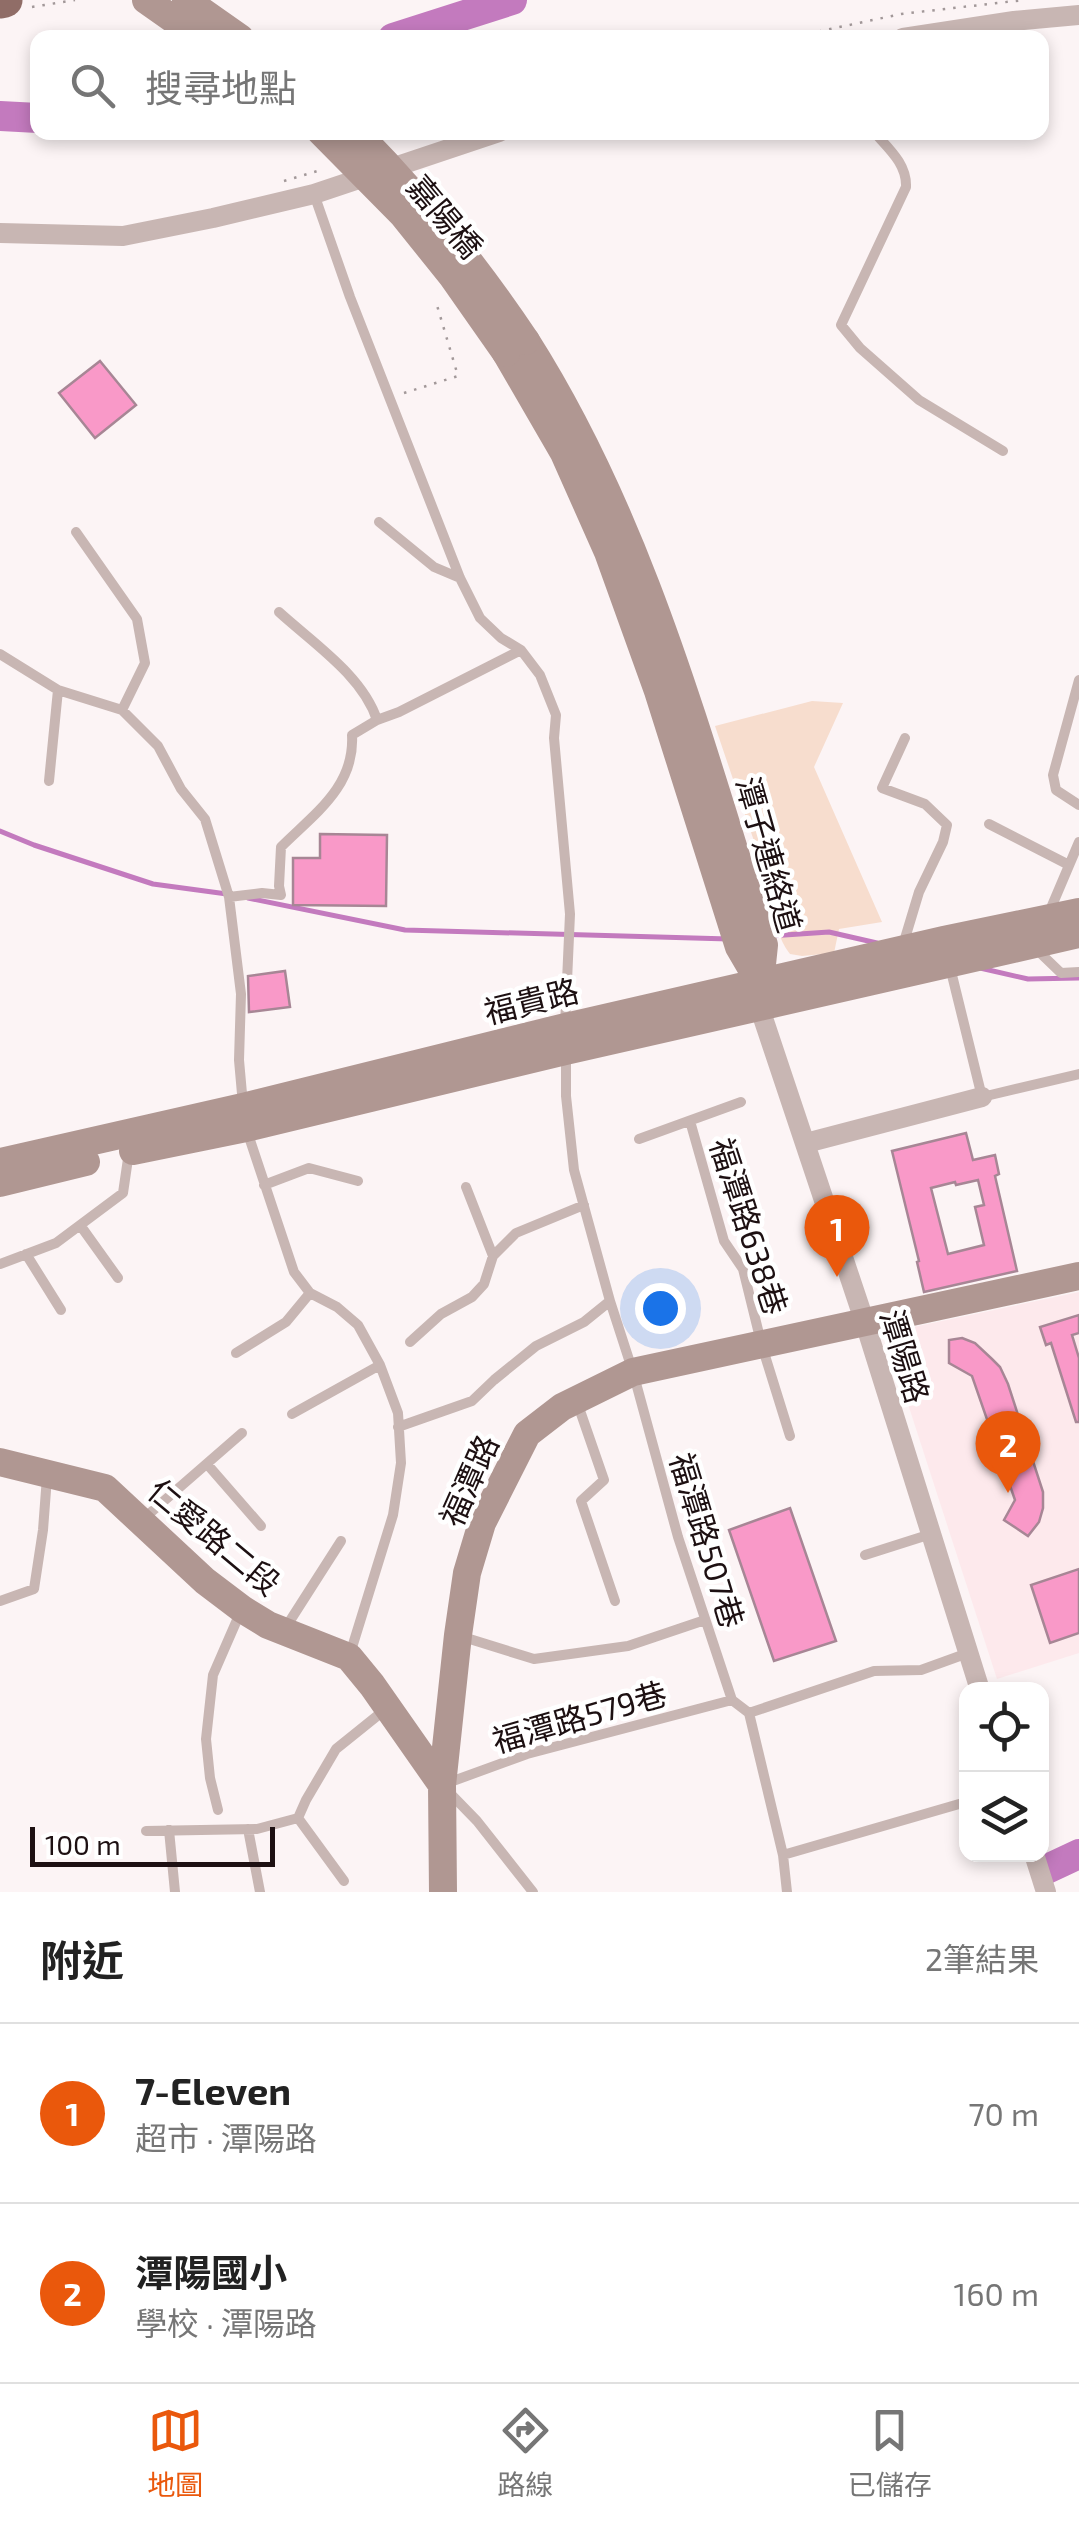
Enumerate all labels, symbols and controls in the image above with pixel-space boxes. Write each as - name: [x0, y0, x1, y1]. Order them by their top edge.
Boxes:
- search box: [30, 30, 1049, 140]
- icon: search: [65, 58, 120, 113]
- text: 搜尋地點: [145, 64, 297, 110]
- street label: 嘉陽橋: [401, 167, 491, 265]
- street label: 潭子連絡道: [730, 772, 810, 936]
- street label: 福貴路: [480, 970, 582, 1030]
- street label: 福潭路638巷: [704, 1133, 796, 1319]
- pin: 1: [804, 1194, 870, 1277]
- your location: [635, 1283, 686, 1334]
- street label: 潭陽路: [874, 1305, 938, 1407]
- pin: 2: [976, 1410, 1040, 1493]
- street label: 福潭路: [431, 1428, 505, 1532]
- street label: 福潭路507巷: [663, 1448, 753, 1632]
- street label: 仁愛路二段: [141, 1470, 289, 1602]
- street label: 福潭路579巷: [487, 1673, 671, 1759]
- map controls: [959, 1682, 1049, 1862]
- button: locate: [959, 1682, 1049, 1772]
- button: layers: [959, 1772, 1049, 1862]
- scale bar: [30, 1822, 275, 1866]
- text: 100 m: [45, 1827, 121, 1861]
- text: 附近: [40, 1934, 124, 1984]
- text: 2筆結果: [925, 1939, 1039, 1977]
- text: 7-Eleven: [135, 2067, 291, 2113]
- text: 1: [66, 2094, 79, 2132]
- text: 70 m: [968, 2094, 1039, 2132]
- text: 超市 · 潭陽路: [135, 2118, 317, 2156]
- text: 潭陽國小: [135, 2249, 287, 2295]
- text: 2: [63, 2274, 82, 2312]
- text: 160 m: [953, 2274, 1039, 2312]
- text: 學校 · 潭陽路: [135, 2303, 317, 2341]
- tab: 地圖: [147, 2403, 203, 2503]
- tab: 路線: [497, 2403, 554, 2503]
- tab: 已儲存: [848, 2403, 932, 2503]

